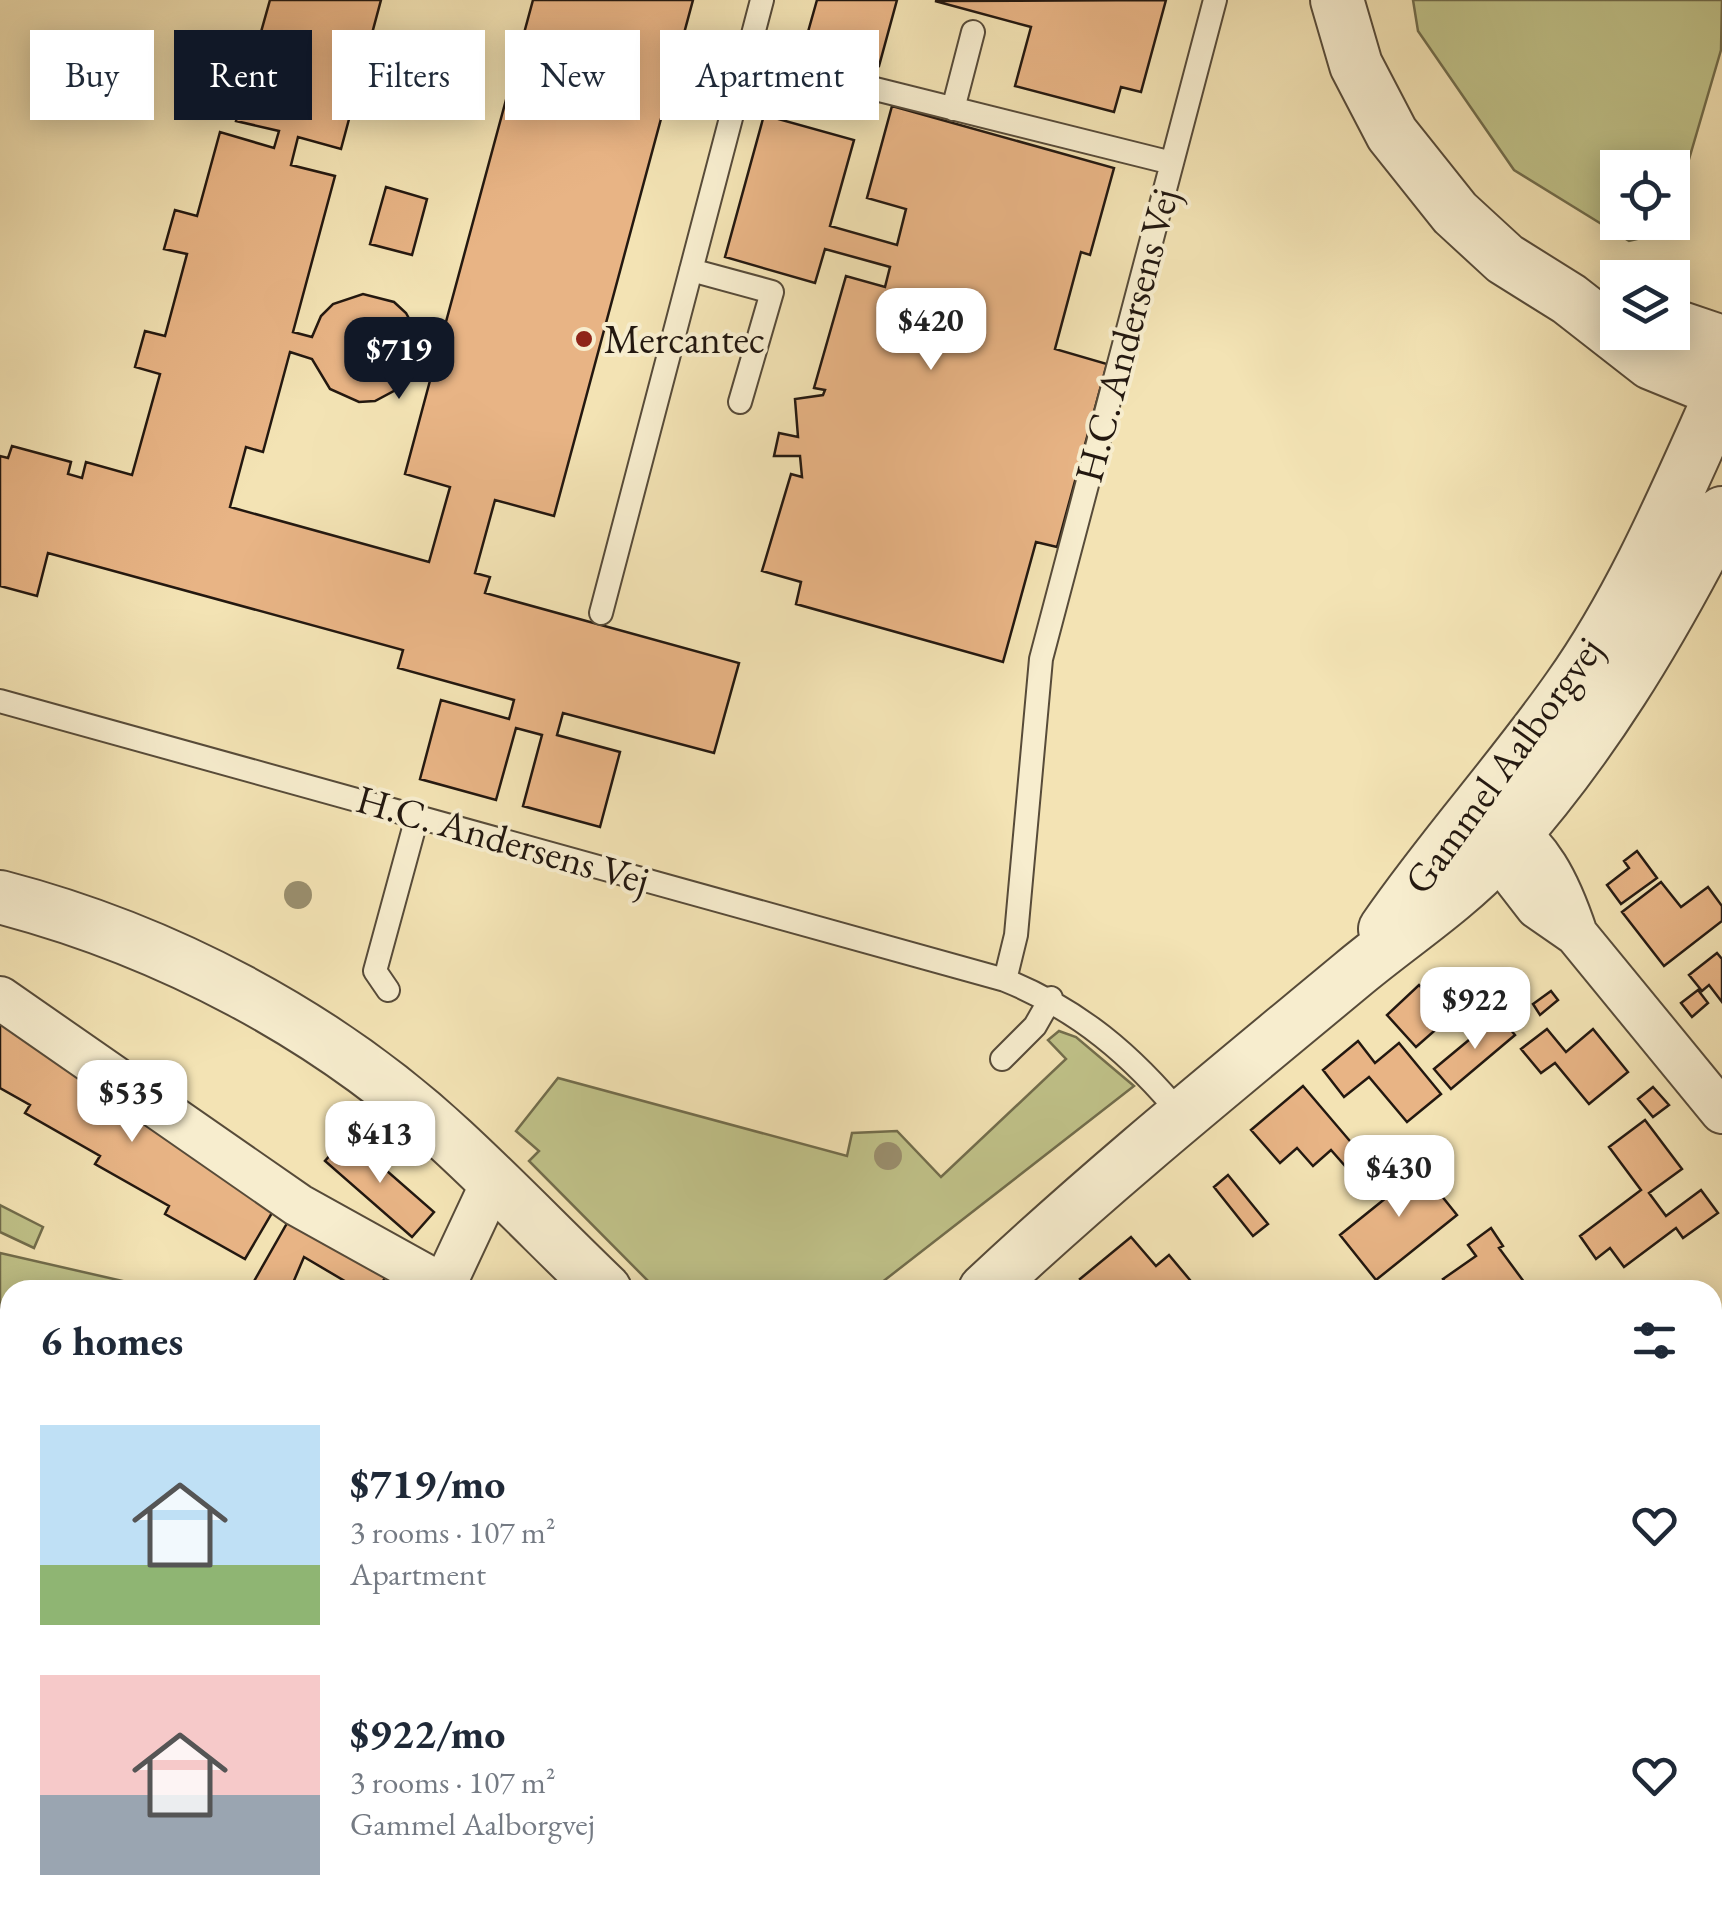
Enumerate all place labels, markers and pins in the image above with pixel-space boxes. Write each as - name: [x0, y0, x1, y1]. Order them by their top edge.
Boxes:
- pin: $420: [872, 288, 990, 373]
- place label: Mercantec: [604, 313, 765, 365]
- pin: $719: [340, 317, 458, 402]
- marker: Mercantec: [573, 328, 595, 350]
- pin: $922: [1416, 967, 1534, 1052]
- pin: $535: [73, 1060, 191, 1145]
- pin: $413: [321, 1101, 439, 1186]
- pin: $430: [1340, 1135, 1458, 1220]

